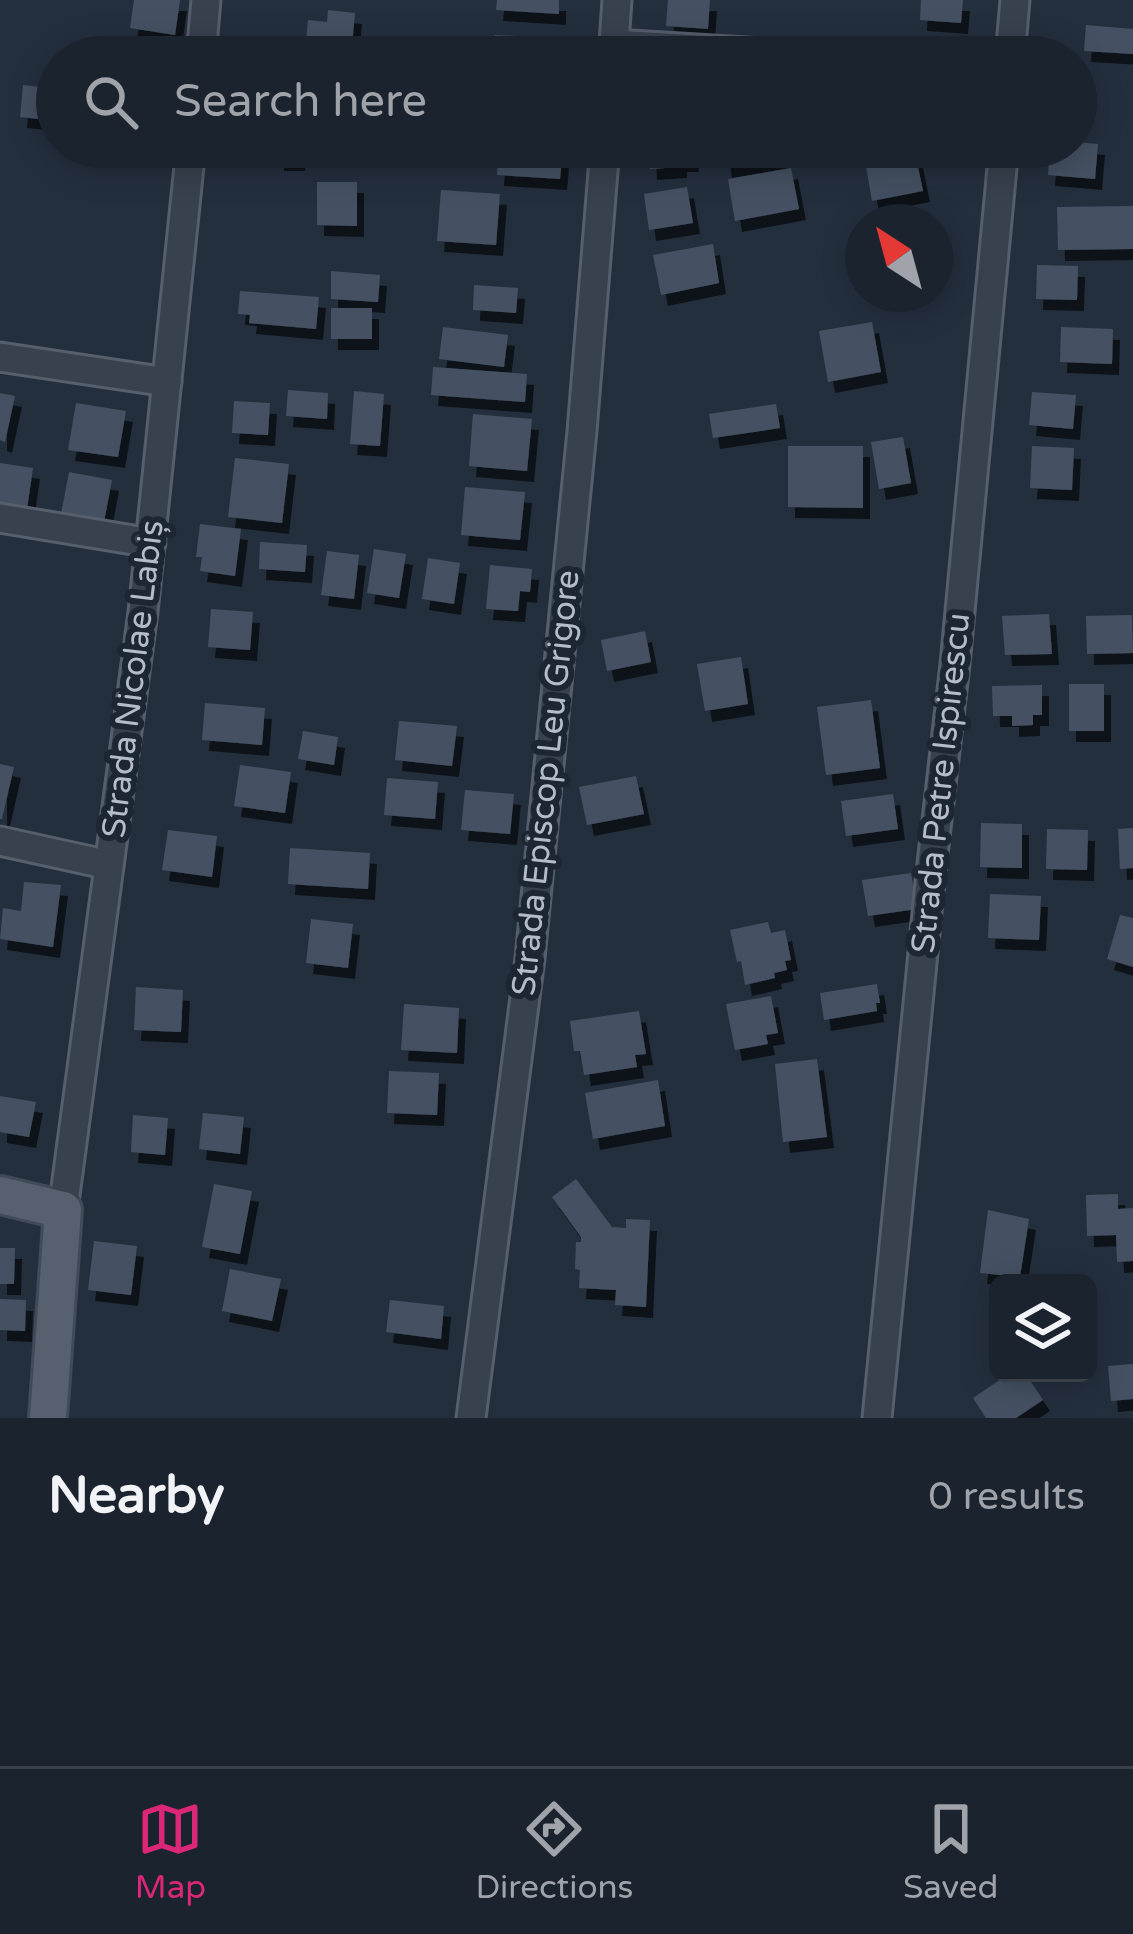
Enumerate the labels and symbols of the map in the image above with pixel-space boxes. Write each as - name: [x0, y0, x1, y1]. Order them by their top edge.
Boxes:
- north arrow: [845, 204, 953, 312]
- street label: Strada Nicolae Labiș: [94, 518, 172, 840]
- street label: Strada Episcop Leu Grigore: [504, 568, 588, 998]
- street label: Strada Petre Ispirescu: [904, 611, 978, 955]

